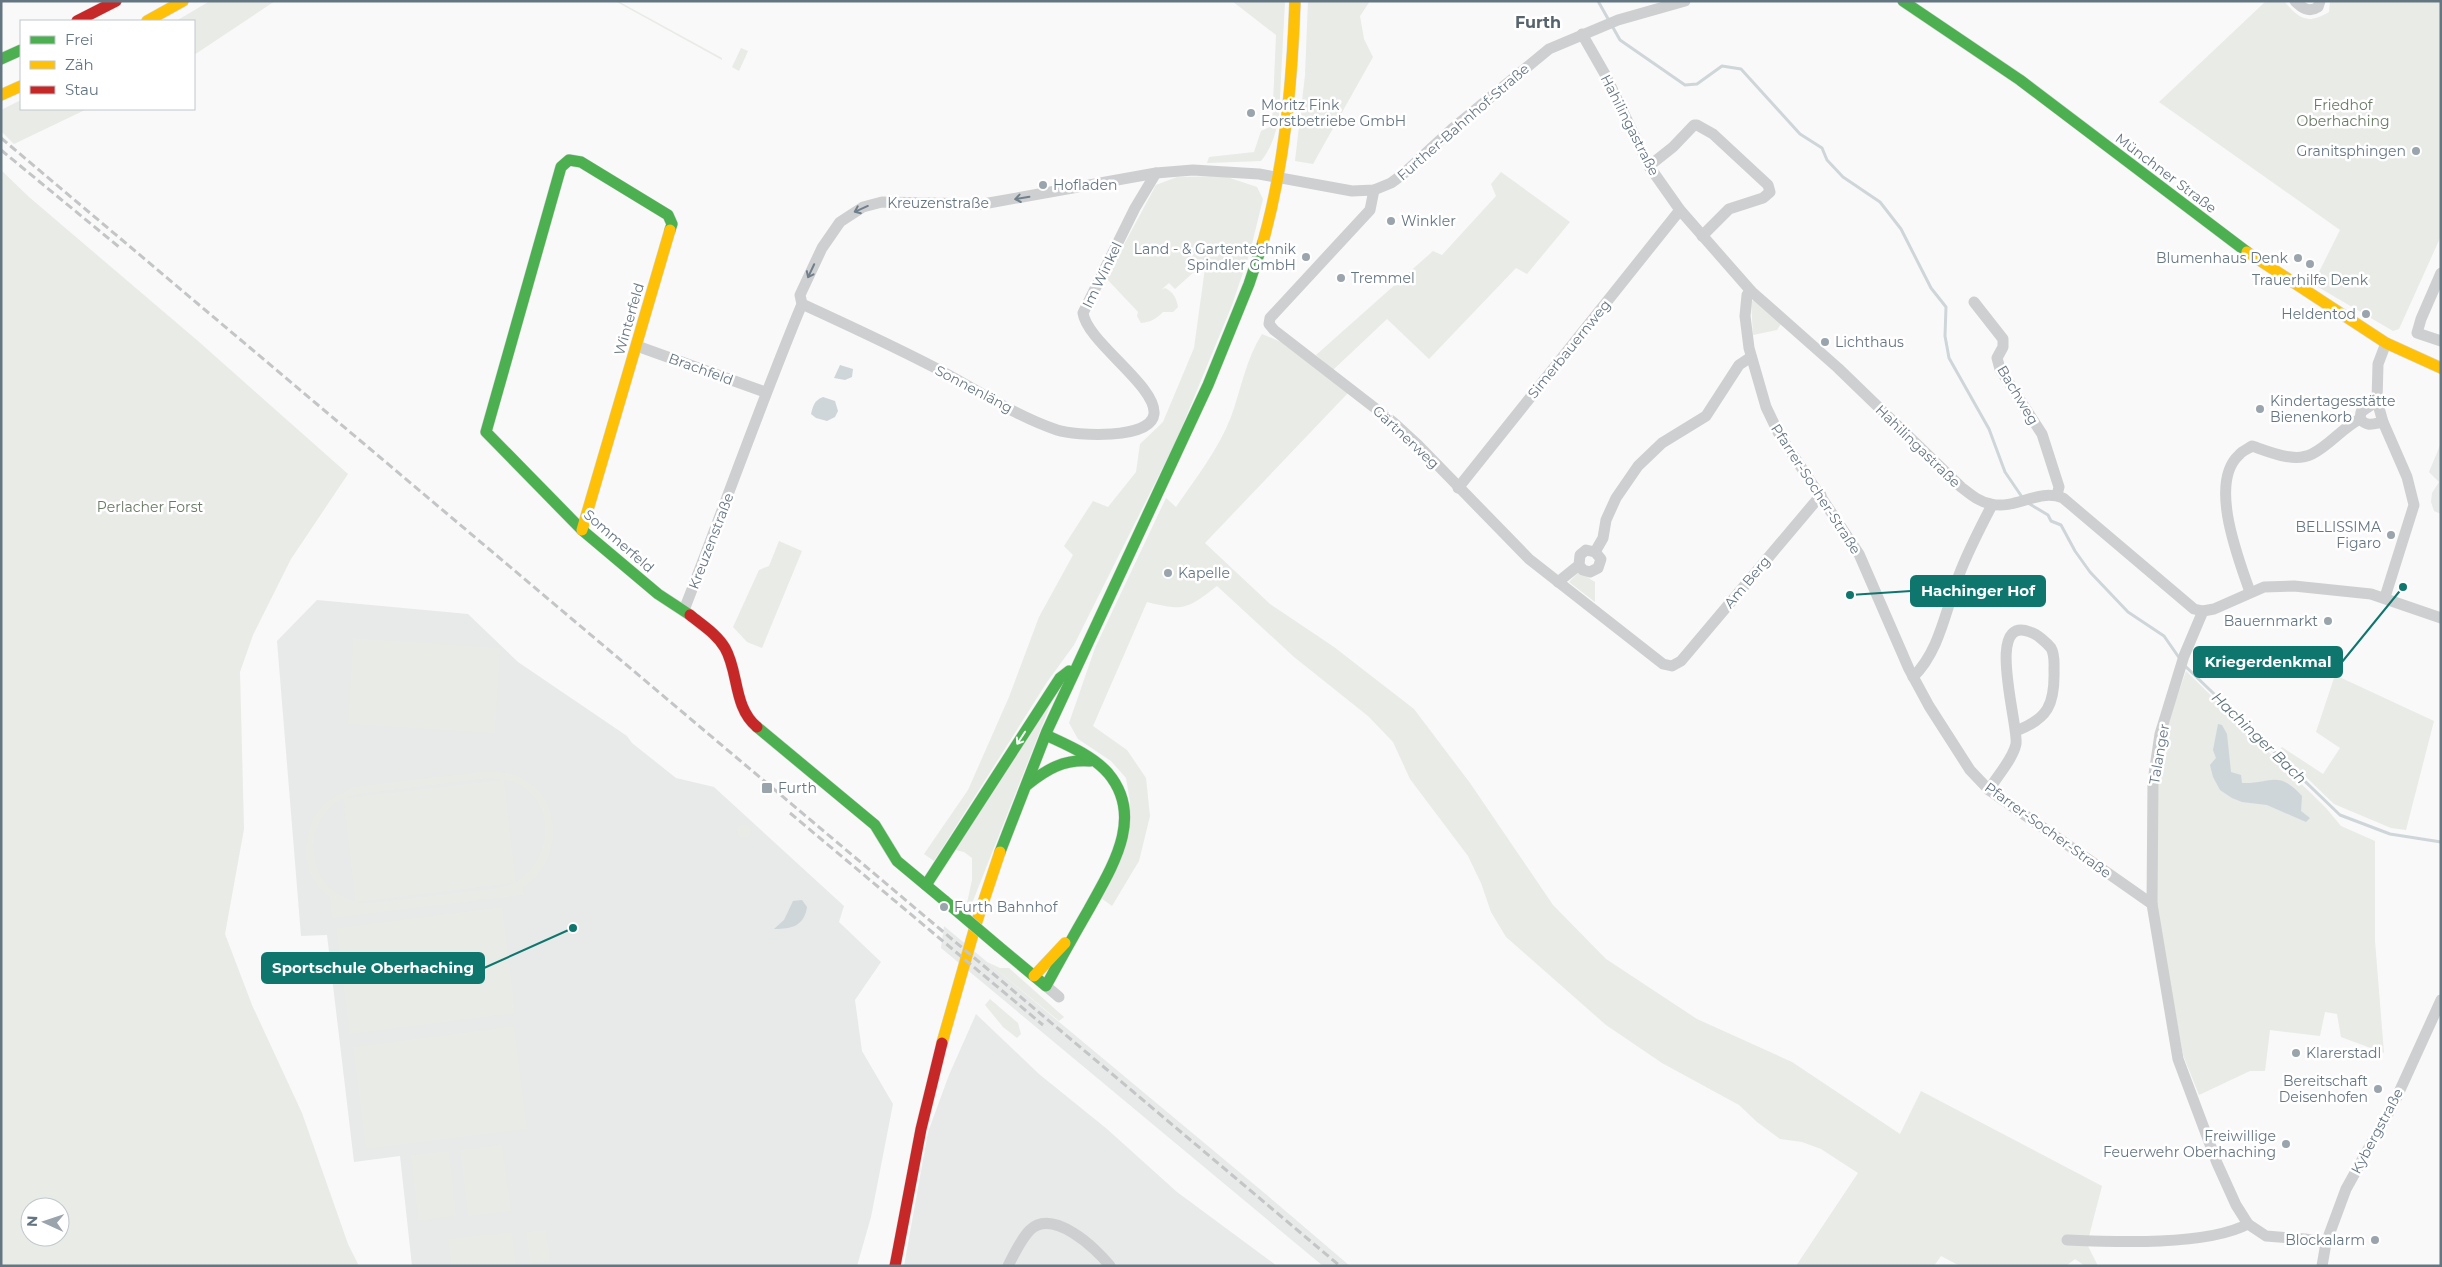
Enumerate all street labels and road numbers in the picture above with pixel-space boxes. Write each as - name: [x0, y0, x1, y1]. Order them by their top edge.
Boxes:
- street label: Further-Bahnhof-Straße: [1393, 60, 1533, 184]
- street label: Hahilingastraße: [1597, 71, 1663, 179]
- street label: Münchner Straße: [2112, 129, 2220, 217]
- street label: Kreuzenstraße: [887, 194, 989, 212]
- street label: Im Winkel: [1078, 239, 1126, 311]
- street label: Winterfeld: [610, 281, 648, 357]
- street label: Simerbauernweg: [1524, 296, 1614, 402]
- street label: Brachfeld: [666, 349, 736, 389]
- street label: Sonnenläng: [932, 361, 1016, 417]
- street label: Bachweg: [1993, 362, 2043, 428]
- street label: Hahilingastraße: [1872, 401, 1964, 491]
- street label: Gärtnerweg: [1369, 402, 1443, 472]
- street label: Pfarrer-Socher-Straße: [1767, 420, 1865, 558]
- street label: Kreuzenstraße: [684, 490, 738, 592]
- street label: Sommerfeld: [580, 505, 658, 577]
- street label: Am Berg: [1720, 552, 1774, 612]
- street label: Talanger: [2145, 722, 2173, 786]
- street label: Pfarrer-Socher-Straße: [1981, 778, 2115, 882]
- street label: Kybergstraße: [2347, 1085, 2407, 1177]

